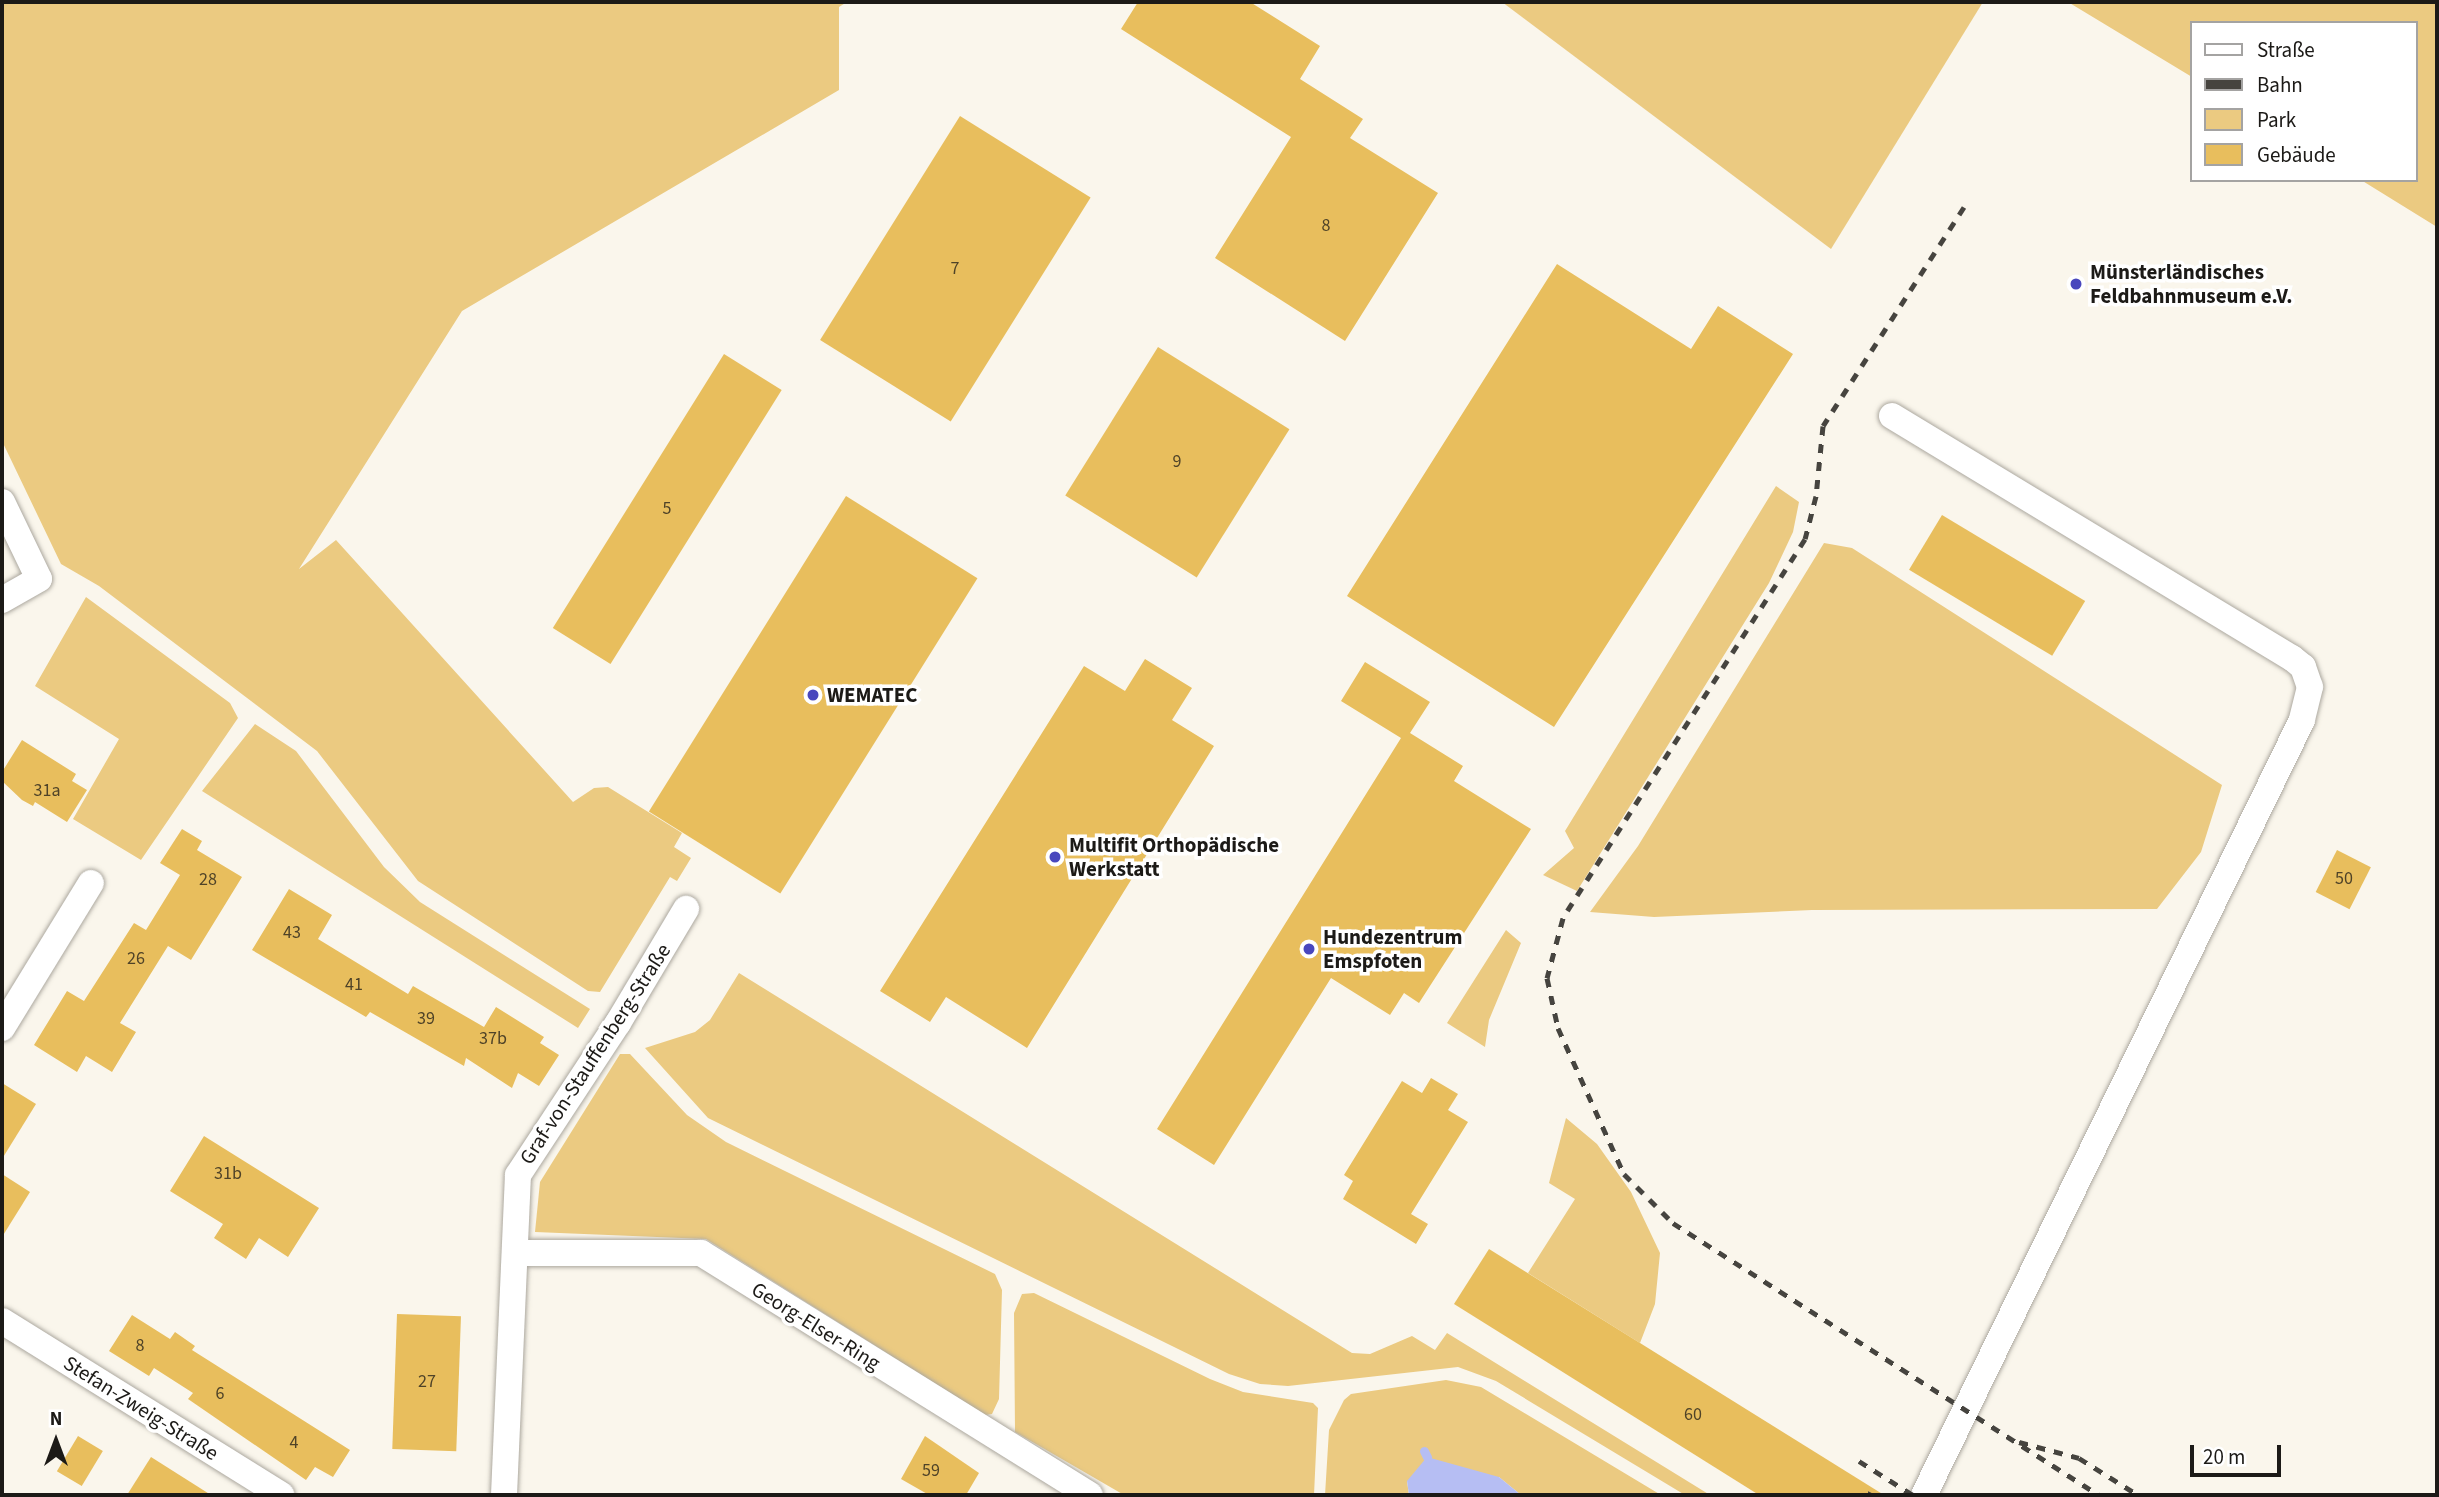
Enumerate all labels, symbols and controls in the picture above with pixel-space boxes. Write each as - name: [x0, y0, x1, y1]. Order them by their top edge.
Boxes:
- legend: [2190, 21, 2418, 182]
- text: Straße: [2257, 35, 2315, 65]
- text: Bahn: [2257, 70, 2303, 100]
- text: Park: [2257, 105, 2296, 135]
- text: Gebäude: [2257, 140, 2336, 170]
- house number: 8: [1322, 215, 1330, 237]
- house number: 7: [951, 258, 959, 280]
- place label: Münsterländisches Feldbahnmuseum e.V.: [2090, 259, 2293, 309]
- marker: Münsterländisches Feldbahnmuseum e.V.: [2068, 276, 2084, 292]
- house number: 9: [1173, 451, 1181, 473]
- house number: 5: [663, 498, 671, 520]
- place label: WEMATEC: [827, 682, 917, 708]
- marker: WEMATEC: [805, 687, 821, 703]
- house number: 31a: [34, 780, 60, 802]
- place label: Multifit Orthopädische Werkstatt: [1069, 832, 1279, 882]
- marker: Multifit Orthopädische Werkstatt: [1047, 849, 1063, 865]
- house number: 50: [2335, 868, 2353, 890]
- house number: 28: [199, 869, 217, 891]
- house number: 43: [283, 922, 301, 944]
- place label: Hundezentrum Emspfoten: [1323, 924, 1463, 974]
- street label: Graf-von-Stauffenberg-Straße: [514, 939, 676, 1169]
- marker: Hundezentrum Emspfoten: [1301, 941, 1317, 957]
- house number: 26: [127, 948, 145, 970]
- house number: 41: [345, 974, 363, 996]
- house number: 39: [417, 1008, 435, 1030]
- house number: 37b: [479, 1028, 507, 1050]
- house number: 31b: [214, 1163, 242, 1185]
- street label: Georg-Elser-Ring: [747, 1276, 885, 1376]
- house number: 8: [136, 1335, 144, 1357]
- street label: Stefan-Zweig-Straße: [59, 1350, 223, 1466]
- house number: 27: [418, 1371, 436, 1393]
- house number: 6: [216, 1383, 224, 1405]
- house number: 60: [1684, 1404, 1702, 1426]
- north arrow: [21, 1406, 91, 1476]
- text: N: [50, 1406, 62, 1433]
- scale bar: [2194, 1430, 2285, 1474]
- house number: 4: [290, 1432, 298, 1454]
- text: 20 m: [2203, 1442, 2245, 1472]
- house number: 59: [922, 1460, 940, 1482]

